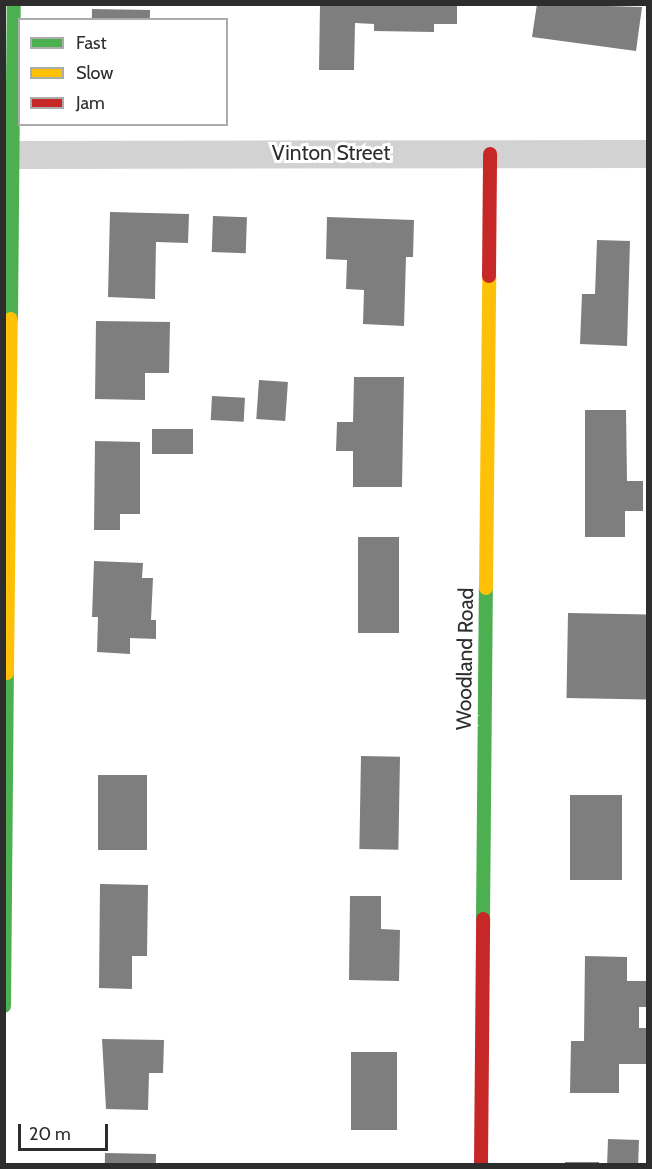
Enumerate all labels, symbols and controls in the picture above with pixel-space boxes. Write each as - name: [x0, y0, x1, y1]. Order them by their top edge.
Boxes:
- legend: [18, 18, 228, 126]
- text: Fast: [76, 32, 107, 54]
- text: Slow: [76, 62, 113, 84]
- text: Jam: [76, 92, 105, 114]
- street label: Vinton Street: [272, 140, 390, 166]
- street label: Woodland Road: [451, 588, 479, 730]
- scale bar: [21, 1112, 111, 1150]
- text: 20 m: [29, 1123, 71, 1145]

